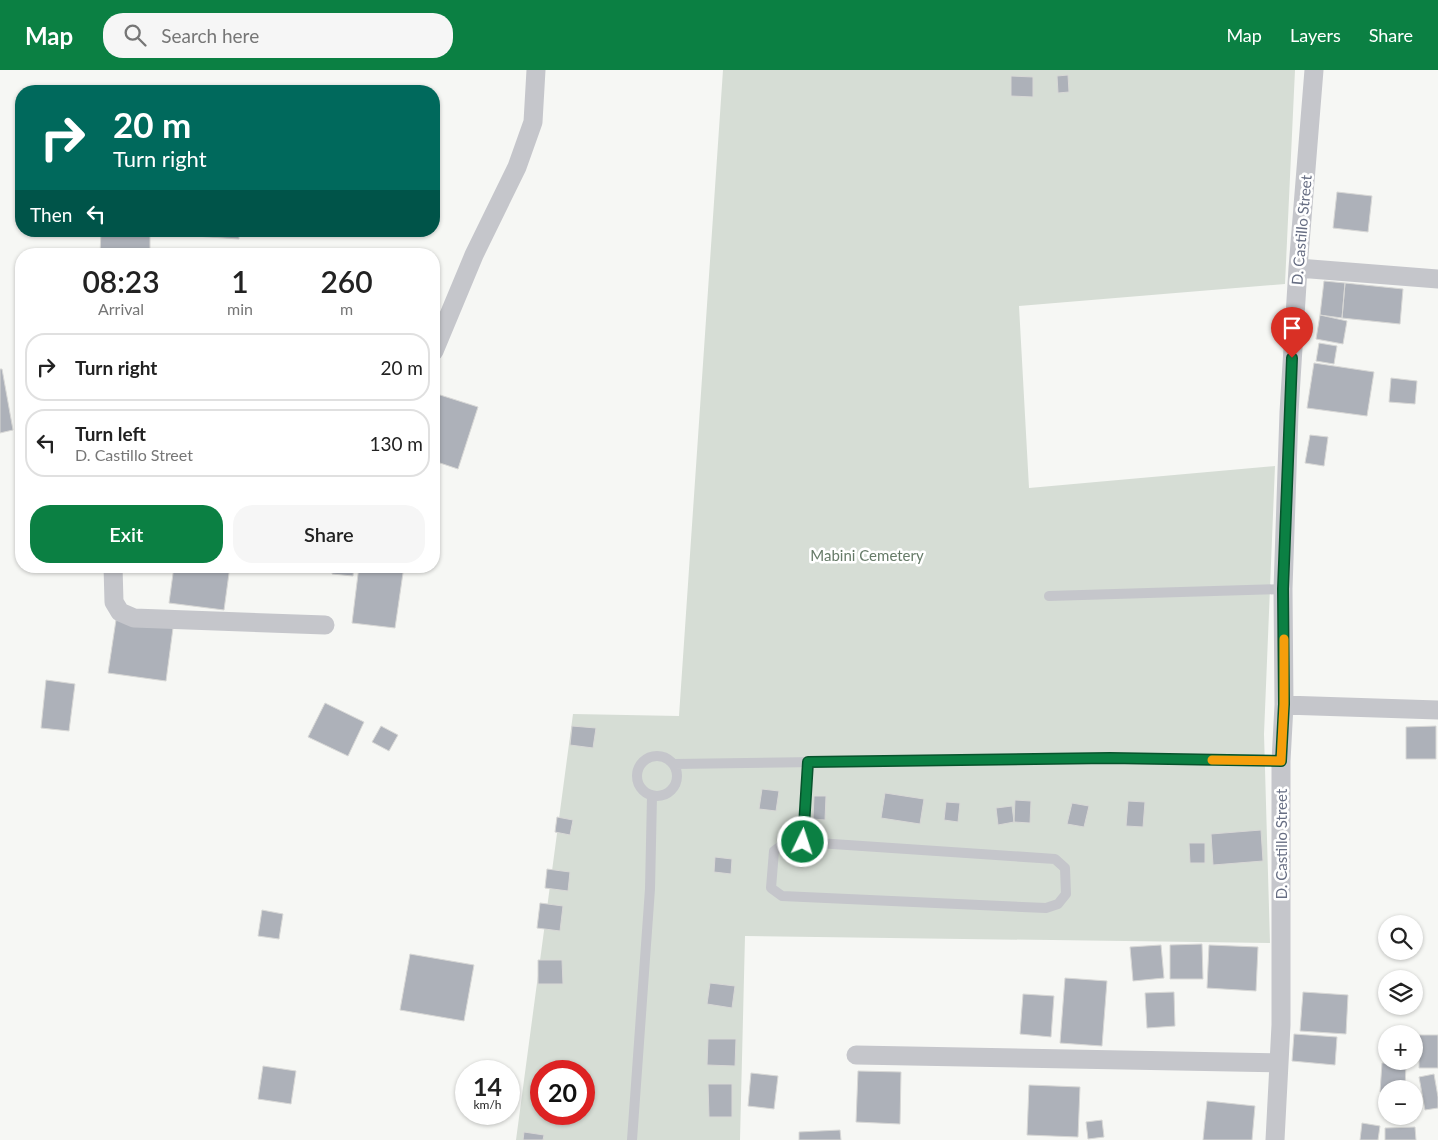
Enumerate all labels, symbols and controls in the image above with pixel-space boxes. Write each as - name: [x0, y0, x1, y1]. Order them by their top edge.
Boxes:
- search box: [103, 13, 453, 58]
- text: Map: [25, 21, 73, 50]
- icon: search: [121, 21, 149, 49]
- text: Search here: [161, 24, 259, 47]
- text: Map: [1226, 24, 1262, 46]
- text: Layers: [1290, 24, 1341, 46]
- text: Share: [1369, 24, 1413, 46]
- text: 20 m: [113, 103, 191, 145]
- icon: right: [30, 105, 95, 170]
- text: Turn right: [113, 145, 207, 172]
- street label: D. Castillo Street: [1287, 174, 1315, 286]
- icon: left: [82, 200, 110, 228]
- text: Then: [30, 203, 72, 226]
- text: 08:23: [82, 263, 160, 299]
- text: 1: [231, 263, 249, 299]
- text: 260: [320, 263, 373, 299]
- text: Arrival: [98, 299, 144, 318]
- text: min: [227, 299, 253, 318]
- text: m: [340, 299, 353, 318]
- pin: [1271, 307, 1313, 358]
- icon: arrive: [1278, 314, 1306, 342]
- icon: right: [32, 353, 60, 381]
- text: Turn right: [75, 356, 157, 379]
- text: 20 m: [380, 356, 423, 379]
- text: Turn left: [75, 422, 146, 445]
- icon: left: [32, 429, 60, 457]
- text: 130 m: [369, 432, 423, 455]
- text: D. Castillo Street: [75, 445, 193, 464]
- button: Exit: [30, 505, 223, 563]
- button: Share: [233, 505, 425, 563]
- park label: Mabini Cemetery: [810, 546, 924, 564]
- street label: D. Castillo Street: [1272, 788, 1290, 899]
- position arrow: [776, 815, 828, 867]
- map controls: [1378, 915, 1423, 1125]
- button: search: [1378, 915, 1423, 960]
- button: layers: [1378, 970, 1423, 1015]
- button: +: [1378, 1025, 1423, 1070]
- speed limit sign: 20: [530, 1060, 595, 1125]
- text: 14: [473, 1071, 502, 1101]
- button: −: [1378, 1080, 1423, 1125]
- text: km/h: [473, 1097, 502, 1112]

